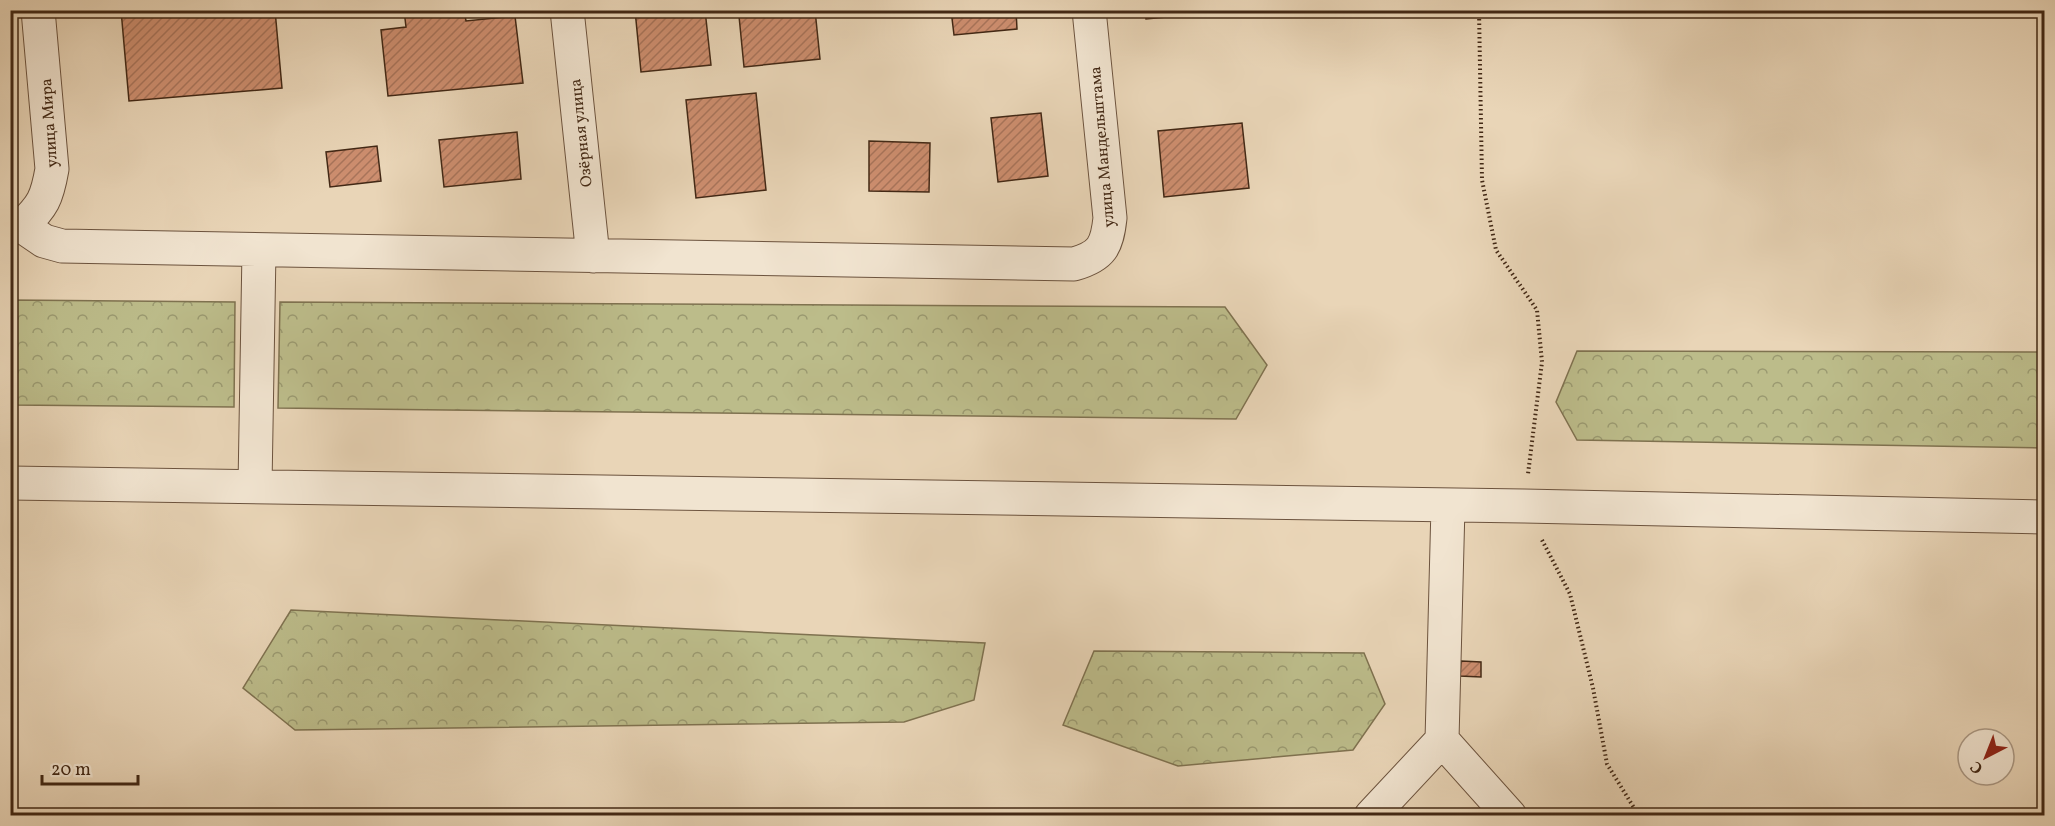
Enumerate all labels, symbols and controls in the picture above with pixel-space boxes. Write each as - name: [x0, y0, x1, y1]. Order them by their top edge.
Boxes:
- street label: улица Мандельштама: [1085, 65, 1121, 228]
- street label: улица Мира: [36, 77, 64, 168]
- street label: Озёрная улица: [565, 78, 599, 188]
- north arrow: [1956, 727, 2016, 787]
- scale bar: [42, 748, 138, 786]
- text: С: [1966, 755, 1988, 778]
- text: 20 m: [51, 758, 91, 783]

